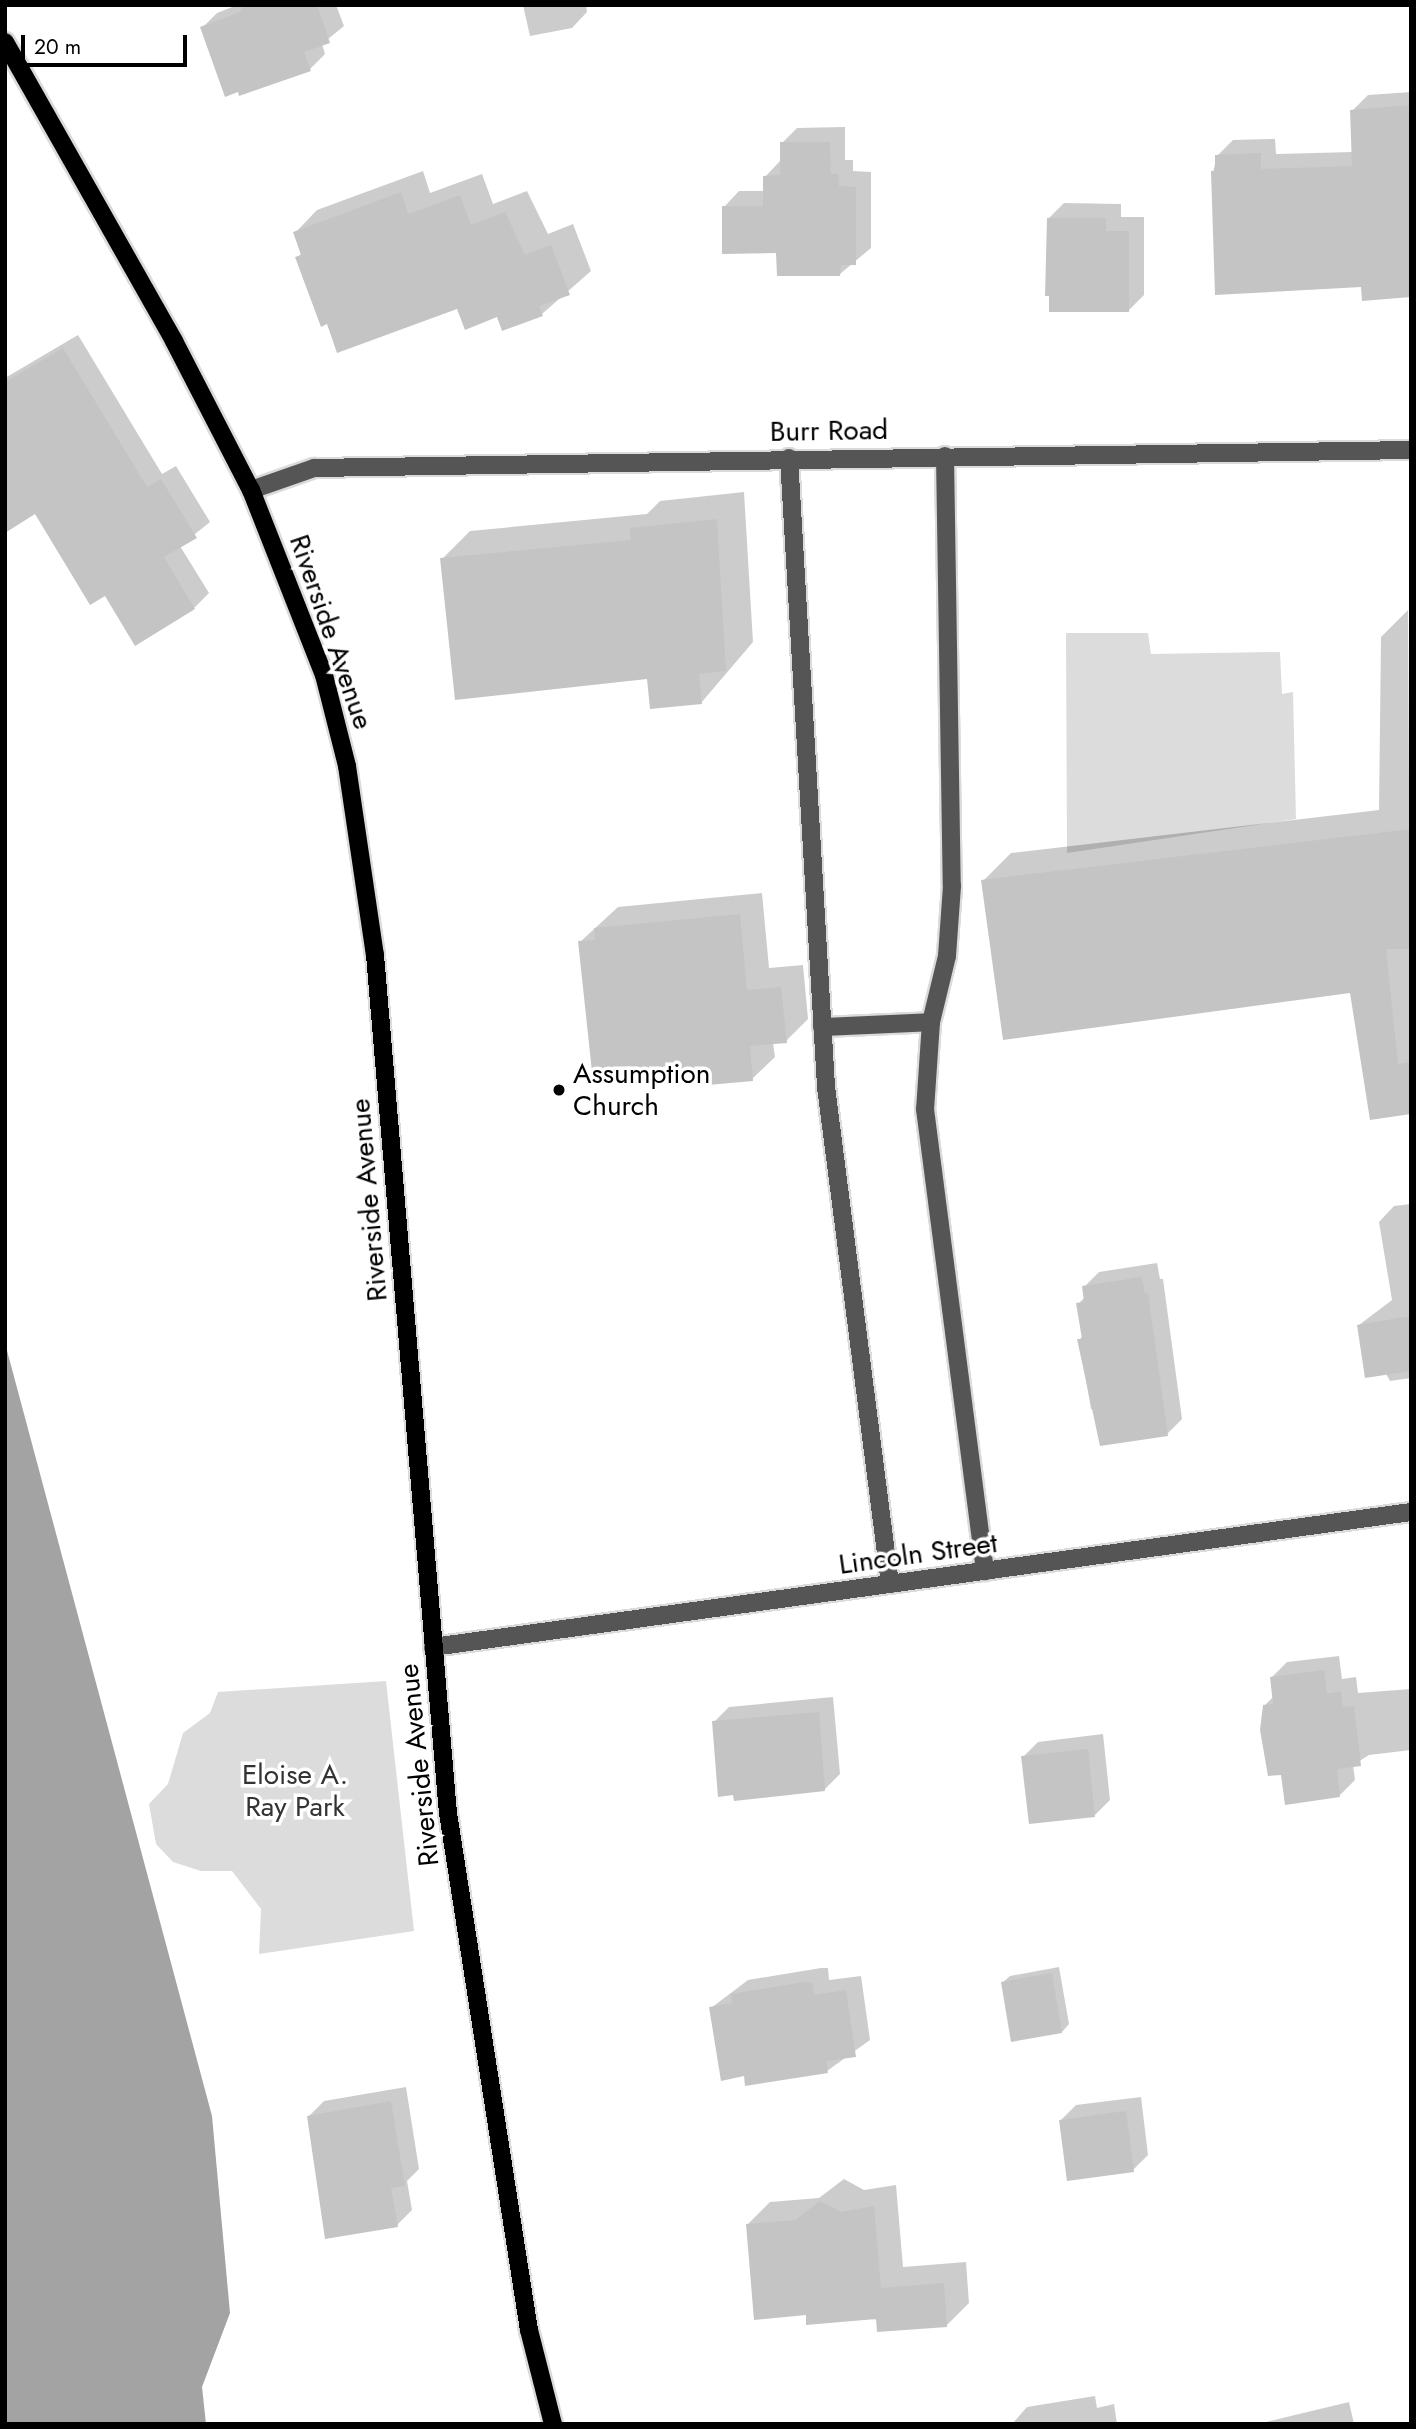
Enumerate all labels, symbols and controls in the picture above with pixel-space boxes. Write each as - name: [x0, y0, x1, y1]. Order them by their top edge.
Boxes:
- scale bar: [24, 21, 191, 65]
- text: 20 m: [34, 32, 81, 62]
- street label: Burr Road: [770, 413, 888, 449]
- street label: Riverside Avenue: [282, 530, 380, 734]
- place label: Assumption Church: [573, 1057, 711, 1123]
- marker: Assumption Church: [551, 1082, 567, 1098]
- street label: Riverside Avenue: [343, 1097, 395, 1303]
- street label: Lincoln Street: [837, 1526, 999, 1582]
- street label: Riverside Avenue: [392, 1662, 446, 1868]
- park label: Eloise A. Ray Park: [242, 1758, 348, 1824]

